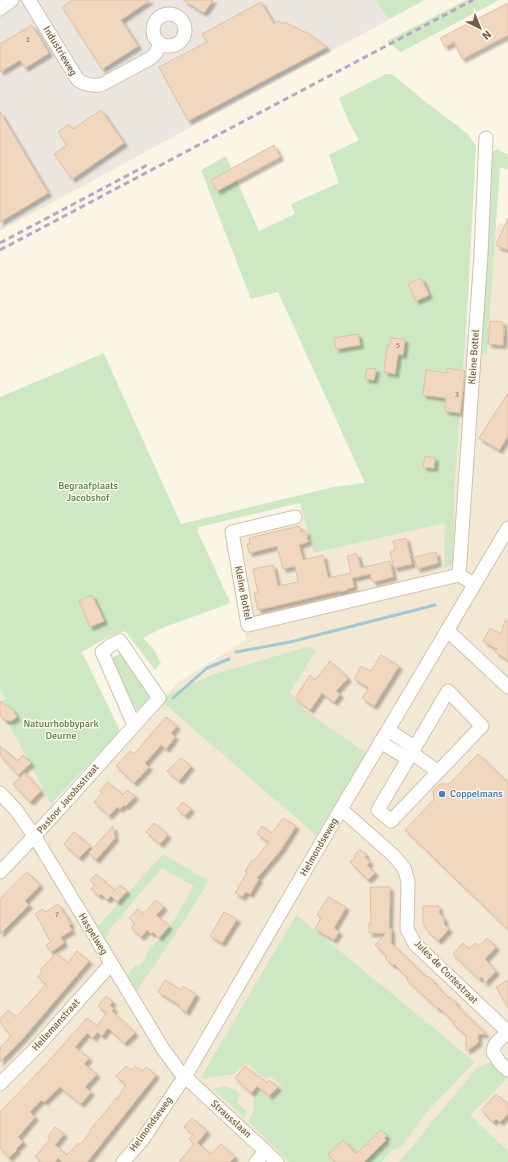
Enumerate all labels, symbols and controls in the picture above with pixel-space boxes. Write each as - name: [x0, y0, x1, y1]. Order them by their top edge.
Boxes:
- north arrow: [460, 8, 500, 48]
- street label: Industrieweg: [40, 24, 80, 78]
- text: N: [479, 28, 494, 42]
- house number: 1: [26, 34, 30, 44]
- street label: Kleine Bottel: [466, 329, 482, 385]
- house number: 5: [396, 340, 400, 350]
- house number: 3: [455, 389, 459, 399]
- park label: Begraafplaats Jacobshof: [58, 480, 118, 504]
- street label: Kleine Bottel: [232, 565, 254, 621]
- park label: Natuurhobbypark Deurne: [24, 718, 98, 742]
- street label: Pastoor Jacobsstraat: [34, 761, 102, 836]
- place label: Coppelmans: [450, 788, 503, 800]
- marker: Coppelmans: [437, 789, 447, 799]
- street label: Helmondseweg: [297, 816, 341, 878]
- house number: 7: [55, 909, 59, 919]
- street label: Haspelweg: [76, 911, 110, 957]
- street label: Jules de Cortestraat: [412, 938, 481, 1007]
- street label: Hellemanstraat: [29, 996, 83, 1054]
- street label: Helmondseweg: [127, 1094, 175, 1154]
- street label: Strausslaan: [208, 1098, 254, 1140]

